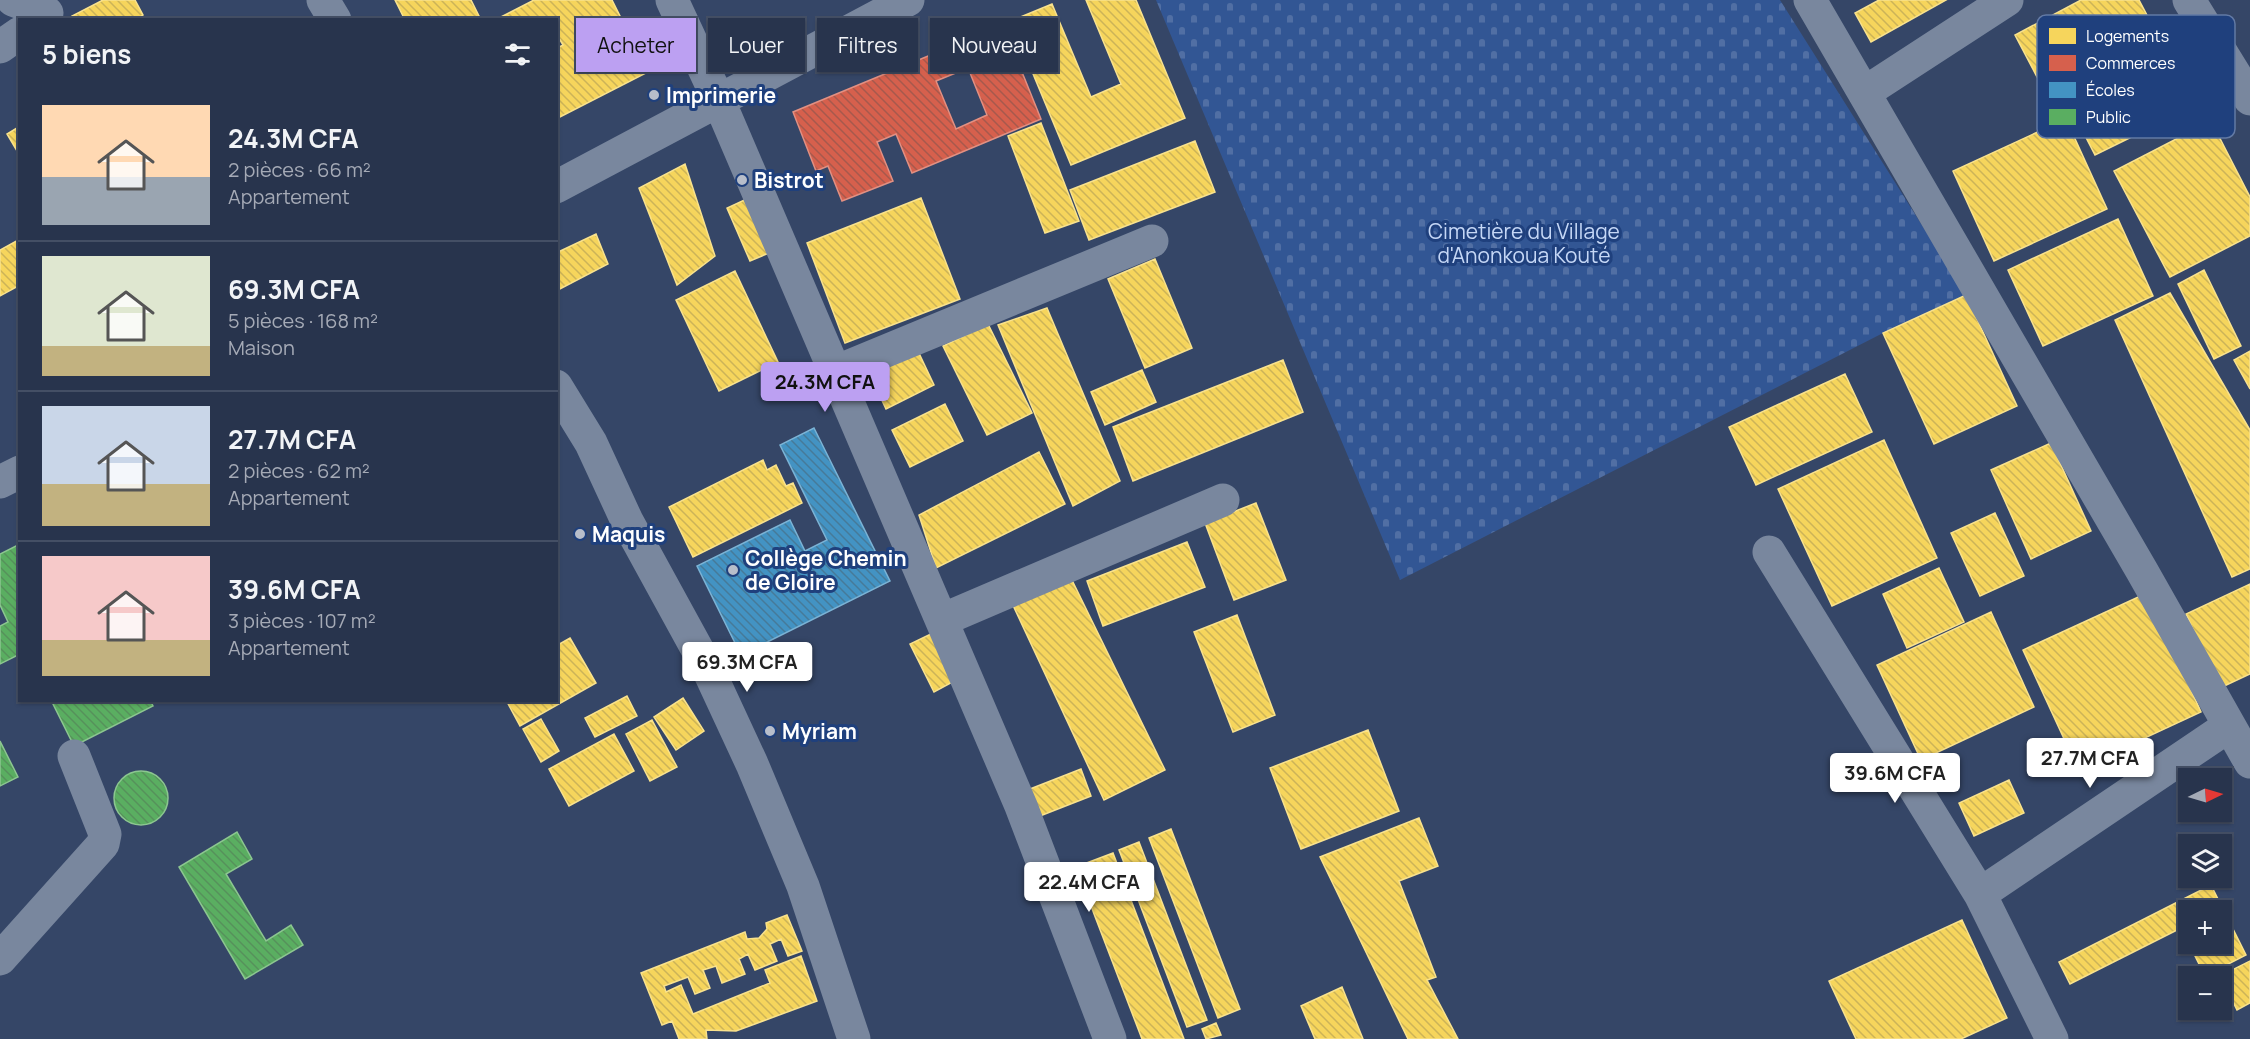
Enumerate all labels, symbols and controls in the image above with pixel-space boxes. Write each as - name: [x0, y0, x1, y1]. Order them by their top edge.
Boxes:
- legend: [2037, 15, 2235, 138]
- chip: Acheter: [576, 18, 696, 72]
- chip: Louer: [708, 18, 805, 72]
- chip: Filtres: [817, 18, 918, 72]
- chip: Nouveau: [930, 18, 1058, 72]
- text: Logements: [2086, 25, 2169, 47]
- text: 5 biens: [42, 36, 131, 72]
- icon: filters: [501, 38, 534, 71]
- text: Commerces: [2086, 52, 2175, 74]
- text: Écoles: [2086, 79, 2135, 101]
- place label: Imprimerie: [666, 81, 776, 109]
- marker: Imprimerie: [647, 88, 661, 102]
- text: Public: [2086, 106, 2131, 128]
- text: 24.3M CFA: [228, 120, 359, 156]
- icon: home: [90, 129, 162, 201]
- text: 2 pièces · 66 m²: [228, 156, 371, 183]
- place label: Bistrot: [754, 166, 824, 194]
- marker: Bistrot: [735, 173, 749, 187]
- text: Appartement: [228, 183, 350, 210]
- park label: Cimetière du Village d'Anonkoua Kouté: [1428, 217, 1620, 269]
- text: 69.3M CFA: [228, 271, 360, 307]
- icon: home: [90, 280, 162, 352]
- text: 5 pièces · 168 m²: [228, 307, 378, 334]
- text: Maison: [228, 334, 295, 361]
- pin: 24.3M CFA: [756, 362, 894, 413]
- text: 24.3M CFA: [775, 368, 875, 395]
- text: 27.7M CFA: [228, 421, 356, 457]
- icon: home: [90, 430, 162, 502]
- text: 2 pièces · 62 m²: [228, 457, 370, 484]
- text: Appartement: [228, 484, 350, 511]
- place label: Maquis: [592, 520, 665, 548]
- marker: Maquis: [573, 527, 587, 541]
- place label: Collège Chemin de Gloire: [745, 544, 907, 596]
- marker: Collège Chemin de Gloire: [726, 563, 740, 577]
- text: 39.6M CFA: [228, 571, 361, 607]
- icon: home: [90, 580, 162, 652]
- text: 3 pièces · 107 m²: [228, 607, 376, 634]
- text: Appartement: [228, 634, 350, 661]
- pin: 69.3M CFA: [678, 642, 816, 693]
- text: 69.3M CFA: [696, 648, 798, 675]
- place label: Myriam: [782, 717, 857, 745]
- marker: Myriam: [763, 724, 777, 738]
- pin: 27.7M CFA: [2021, 738, 2159, 789]
- text: 27.7M CFA: [2041, 744, 2139, 771]
- pin: 39.6M CFA: [1826, 753, 1964, 804]
- text: 39.6M CFA: [1844, 759, 1946, 786]
- north arrow: [2178, 768, 2232, 822]
- map controls: [2178, 768, 2232, 1020]
- button: layers: [2178, 834, 2232, 888]
- pin: 22.4M CFA: [1020, 862, 1158, 913]
- text: 22.4M CFA: [1038, 868, 1140, 895]
- button: +: [2178, 900, 2232, 954]
- button: −: [2178, 966, 2232, 1020]

